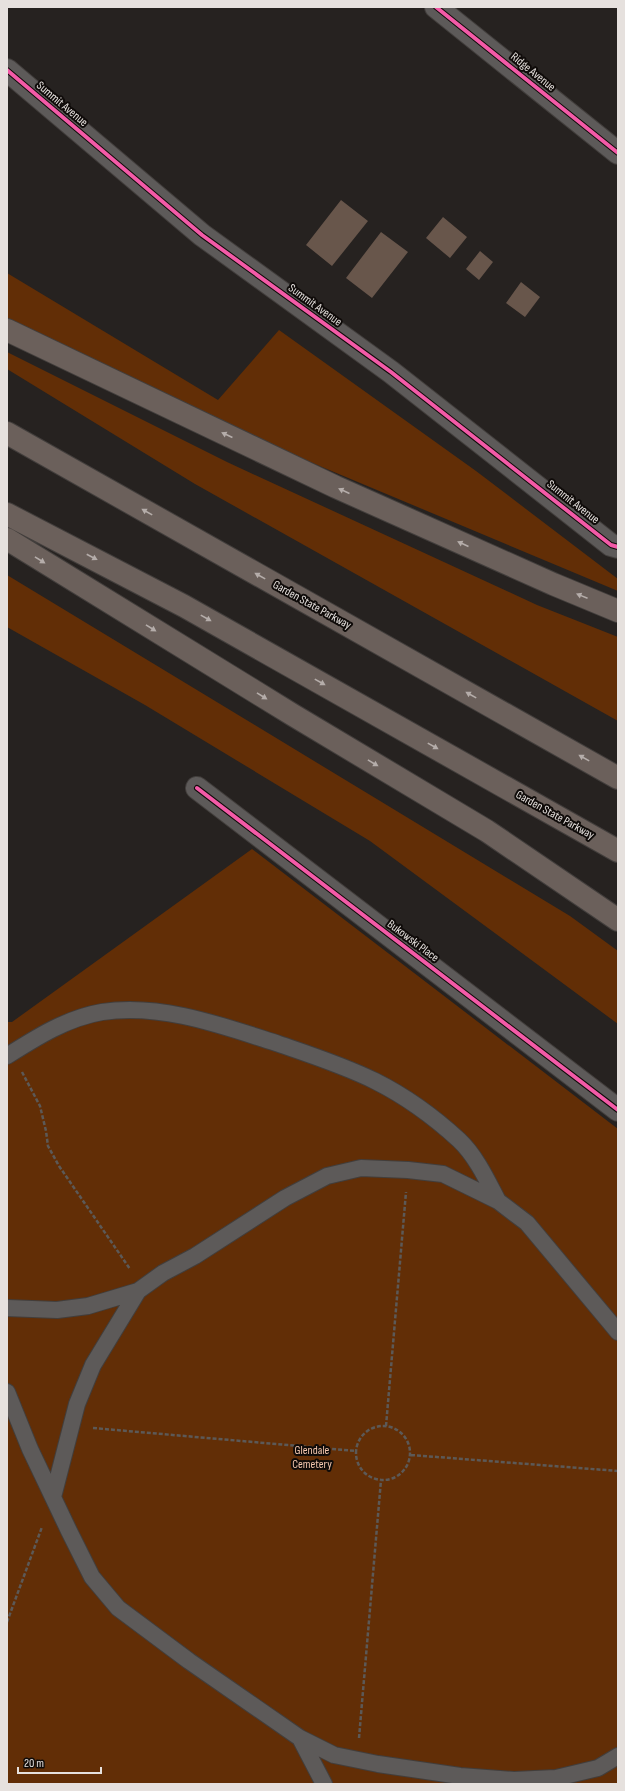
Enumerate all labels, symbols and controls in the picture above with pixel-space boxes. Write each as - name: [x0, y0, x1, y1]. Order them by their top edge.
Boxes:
- street label: Ridge Avenue: [507, 49, 559, 95]
- street label: Summit Avenue: [33, 78, 91, 130]
- street label: Summit Avenue: [285, 281, 345, 330]
- one-way arrow: [221, 432, 232, 438]
- street label: Summit Avenue: [544, 477, 602, 527]
- one-way arrow: [339, 488, 350, 494]
- one-way arrow: [141, 509, 152, 516]
- one-way arrow: [457, 541, 468, 547]
- one-way arrow: [86, 554, 97, 560]
- one-way arrow: [35, 556, 45, 564]
- one-way arrow: [254, 572, 266, 579]
- street label: Garden State Parkway: [270, 577, 354, 633]
- one-way arrow: [576, 593, 587, 599]
- one-way arrow: [200, 615, 212, 621]
- one-way arrow: [146, 624, 156, 632]
- one-way arrow: [314, 679, 325, 685]
- one-way arrow: [465, 691, 477, 698]
- one-way arrow: [257, 692, 267, 700]
- one-way arrow: [427, 743, 439, 749]
- one-way arrow: [578, 755, 590, 762]
- one-way arrow: [368, 759, 378, 767]
- street label: Garden State Parkway: [513, 787, 597, 843]
- street label: Bukowski Place: [384, 917, 442, 965]
- park label: Glendale Cemetery: [292, 1443, 332, 1472]
- scale bar: [18, 1749, 101, 1775]
- text: 20 m: [24, 1756, 44, 1771]

